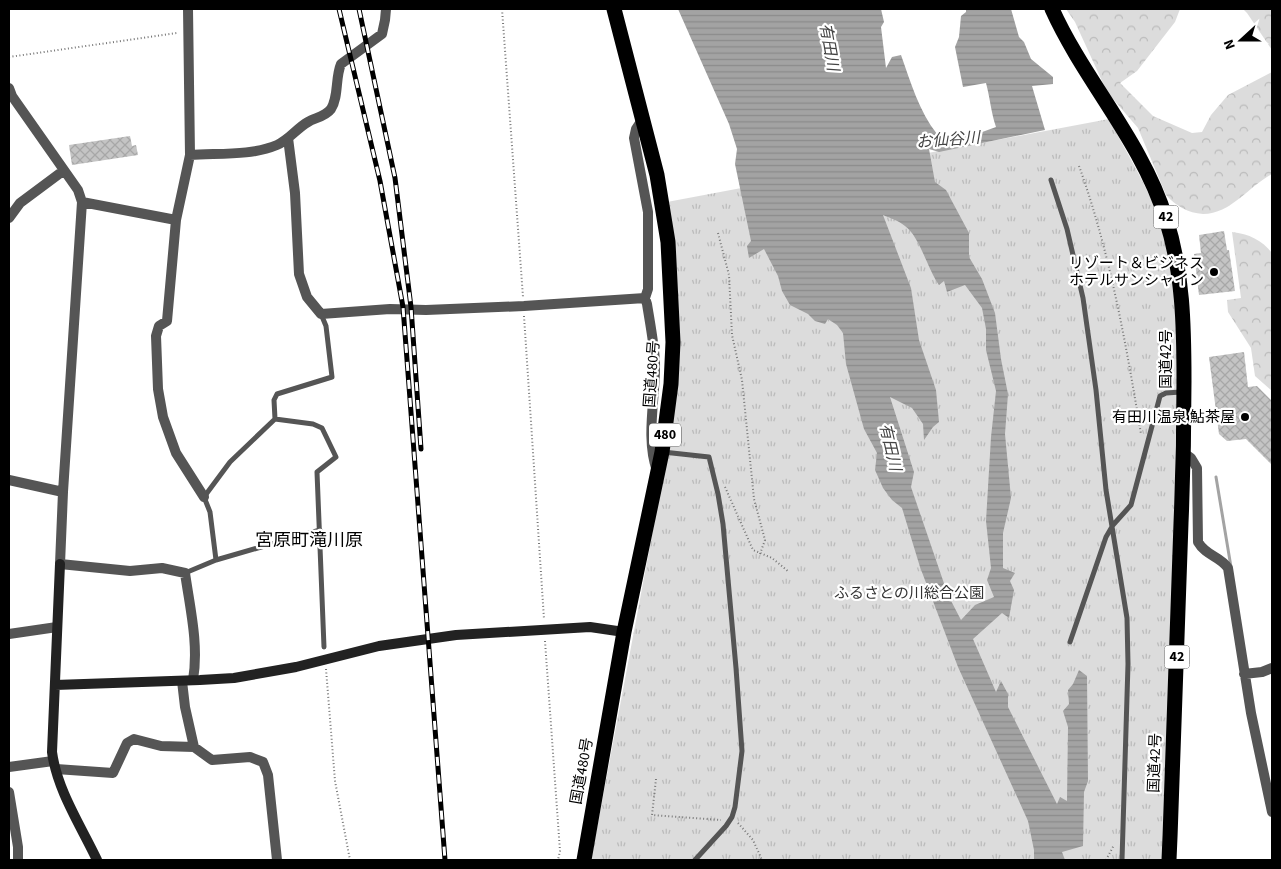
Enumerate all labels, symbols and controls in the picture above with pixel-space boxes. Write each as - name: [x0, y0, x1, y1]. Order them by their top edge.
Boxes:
- north arrow: [1216, 15, 1266, 65]
- water label: 有田川: [814, 21, 844, 75]
- text: N: [1219, 36, 1241, 52]
- water label: お仙谷川: [915, 127, 983, 153]
- road number: 42: [1154, 206, 1178, 228]
- place label: リゾート＆ビジネス ホテルサンシャイン: [1069, 253, 1204, 291]
- marker: リゾート＆ビジネス ホテルサンシャイン: [1208, 266, 1220, 278]
- street label: 国道42号: [1156, 329, 1177, 389]
- street label: 国道480号: [639, 340, 665, 408]
- place label: 有田川温泉 鮎茶屋: [1112, 407, 1235, 428]
- marker: 有田川温泉 鮎茶屋: [1239, 411, 1251, 423]
- water label: 有田川: [874, 421, 907, 475]
- road number: 480: [649, 424, 681, 446]
- district label: 宮原町滝川原: [255, 528, 363, 553]
- park label: ふるさとの川総合公園: [834, 583, 984, 604]
- road number: 42: [1164, 646, 1190, 669]
- street label: 国道42号: [1143, 733, 1167, 793]
- street label: 国道480号: [566, 736, 598, 806]

